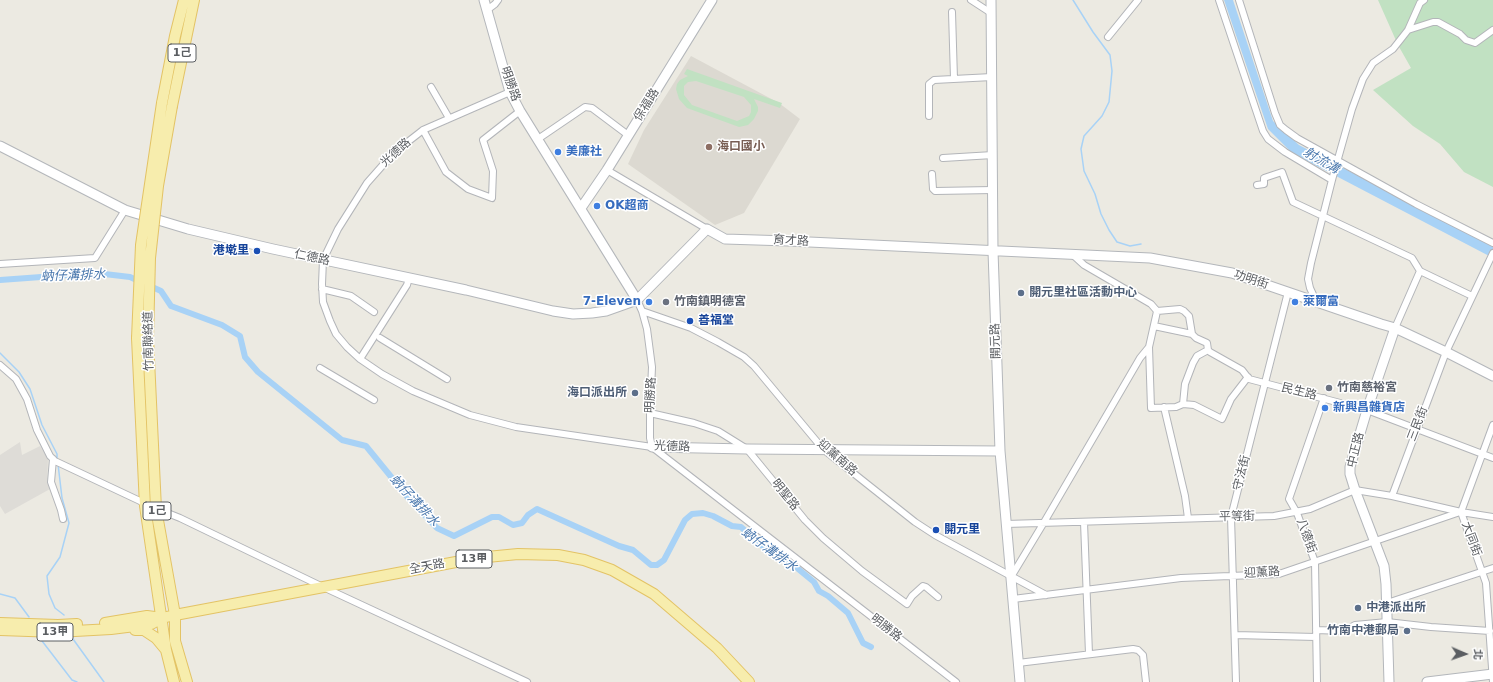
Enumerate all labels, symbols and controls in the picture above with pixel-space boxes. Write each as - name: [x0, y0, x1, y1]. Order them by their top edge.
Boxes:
- road number: 1己: [168, 44, 196, 62]
- street label: 明勝路: [497, 65, 523, 103]
- street label: 保福路: [631, 86, 663, 124]
- street label: 光德路: [378, 136, 414, 170]
- place label: 海口國小: [717, 140, 765, 154]
- marker: 海口國小: [704, 142, 714, 152]
- water label: 射流溝: [1300, 144, 1342, 178]
- place label: 美廉社: [566, 145, 602, 159]
- marker: 美廉社: [553, 147, 563, 157]
- place label: OK超商: [605, 199, 648, 213]
- marker: OK超商: [592, 201, 602, 211]
- street label: 育才路: [773, 233, 809, 249]
- place label: 港墘里: [213, 244, 249, 258]
- marker: 港墘里: [252, 246, 262, 256]
- street label: 仁德路: [293, 247, 331, 269]
- water label: 蚋仔溝排水: [40, 267, 106, 285]
- street label: 功明街: [1232, 268, 1270, 292]
- place label: 開元里社區活動中心: [1029, 286, 1137, 300]
- marker: 開元里社區活動中心: [1016, 288, 1026, 298]
- place label: 7-Eleven: [583, 295, 641, 309]
- place label: 竹南鎮明德宮: [674, 295, 746, 309]
- place label: 萊爾富: [1303, 295, 1339, 309]
- marker: 7-Eleven: [644, 297, 654, 307]
- marker: 竹南鎮明德宮: [661, 297, 671, 307]
- marker: 萊爾富: [1290, 297, 1300, 307]
- street label: 竹南聯絡道: [141, 311, 157, 371]
- place label: 善福堂: [698, 314, 734, 328]
- marker: 善福堂: [685, 316, 695, 326]
- street label: 開元路: [988, 323, 1004, 359]
- street label: 明勝路: [643, 377, 659, 413]
- street label: 民生路: [1280, 381, 1318, 403]
- place label: 竹南慈裕宮: [1337, 381, 1397, 395]
- marker: 竹南慈裕宮: [1324, 383, 1334, 393]
- place label: 海口派出所: [567, 386, 627, 400]
- marker: 海口派出所: [630, 388, 640, 398]
- place label: 新興昌雜貨店: [1333, 401, 1405, 415]
- marker: 新興昌雜貨店: [1320, 403, 1330, 413]
- street label: 三民街: [1405, 405, 1431, 443]
- street label: 中正路: [1345, 431, 1367, 469]
- street label: 迎薰南路: [814, 437, 860, 479]
- street label: 光德路: [654, 439, 690, 455]
- street label: 守法街: [1231, 454, 1253, 492]
- water label: 蚋仔溝排水: [386, 472, 442, 530]
- street label: 明聖路: [768, 476, 802, 514]
- road number: 1己: [143, 502, 171, 520]
- street label: 平等街: [1219, 509, 1255, 525]
- street label: 八德街: [1293, 517, 1319, 555]
- street label: 大同街: [1458, 520, 1484, 558]
- place label: 開元里: [944, 523, 980, 537]
- water label: 蚋仔溝排水: [738, 525, 800, 575]
- marker: 開元里: [931, 525, 941, 535]
- road number: 13甲: [456, 550, 492, 568]
- street label: 全天路: [408, 556, 446, 578]
- street label: 迎薰路: [1244, 565, 1280, 581]
- place label: 中港派出所: [1366, 601, 1426, 615]
- marker: 中港派出所: [1353, 603, 1363, 613]
- street label: 明勝路: [867, 611, 905, 645]
- road number: 13甲: [37, 623, 73, 641]
- place label: 竹南中港郵局: [1327, 624, 1399, 638]
- marker: 竹南中港郵局: [1402, 626, 1412, 636]
- north arrow: [1445, 634, 1485, 674]
- text: 北: [1471, 649, 1484, 660]

